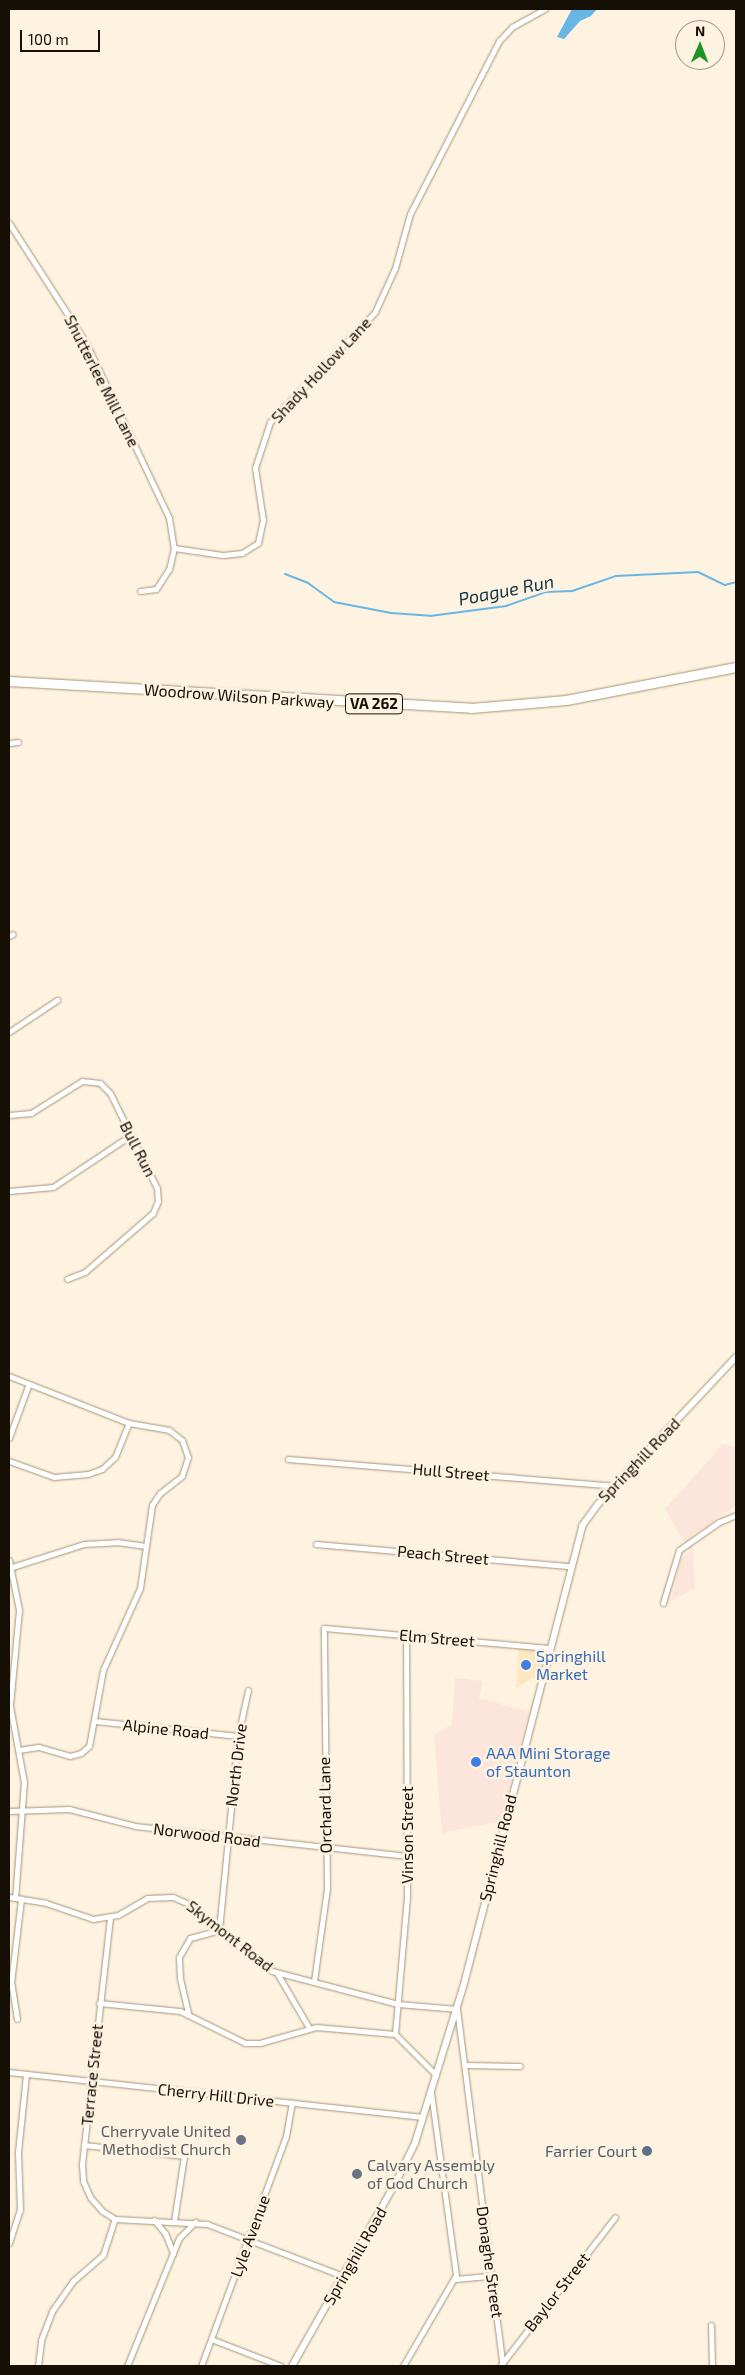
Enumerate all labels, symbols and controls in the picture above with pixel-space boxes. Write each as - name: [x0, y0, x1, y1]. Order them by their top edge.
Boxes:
- scale bar: [22, 20, 102, 52]
- north arrow: [675, 20, 725, 70]
- text: N: [695, 22, 705, 39]
- text: 100 m: [28, 30, 69, 48]
- street label: Shutterlee Mill Lane: [60, 312, 144, 450]
- street label: Shady Hollow Lane: [267, 313, 375, 427]
- water label: Poague Run: [456, 570, 556, 610]
- street label: Woodrow Wilson Parkway: [143, 680, 335, 712]
- road number: VA 262: [344, 692, 404, 716]
- street label: Bull Run: [116, 1118, 160, 1180]
- street label: Springhill Road: [594, 1414, 684, 1506]
- street label: Hull Street: [412, 1459, 490, 1485]
- street label: Peach Street: [396, 1541, 490, 1569]
- street label: Elm Street: [398, 1625, 476, 1651]
- place label: Springhill Market: [536, 1646, 606, 1684]
- marker: Springhill Market: [520, 1659, 532, 1671]
- street label: Alpine Road: [122, 1715, 210, 1743]
- street label: North Drive: [221, 1722, 251, 1808]
- place label: AAA Mini Storage of Staunton: [486, 1743, 611, 1781]
- street label: Orchard Lane: [315, 1756, 335, 1854]
- marker: AAA Mini Storage of Staunton: [470, 1756, 482, 1768]
- street label: Vinson Street: [397, 1786, 417, 1884]
- street label: Springhill Road: [475, 1792, 521, 1904]
- street label: Norwood Road: [152, 1819, 262, 1851]
- street label: Skymont Road: [183, 1896, 277, 1976]
- street label: Terrace Street: [77, 2023, 107, 2127]
- street label: Cherry Hill Drive: [157, 2079, 275, 2111]
- place label: Cherryvale United Methodist Church: [101, 2121, 231, 2159]
- marker: Cherryvale United Methodist Church: [235, 2134, 247, 2146]
- place label: Farrier Court: [545, 2141, 637, 2161]
- marker: Farrier Court: [641, 2145, 653, 2157]
- place label: Calvary Assembly of God Church: [367, 2155, 496, 2193]
- marker: Calvary Assembly of God Church: [351, 2168, 363, 2180]
- street label: Lyle Avenue: [226, 2192, 274, 2280]
- street label: Springhill Road: [319, 2204, 391, 2308]
- street label: Donaghe Street: [473, 2205, 507, 2319]
- street label: Baylor Street: [520, 2248, 594, 2336]

